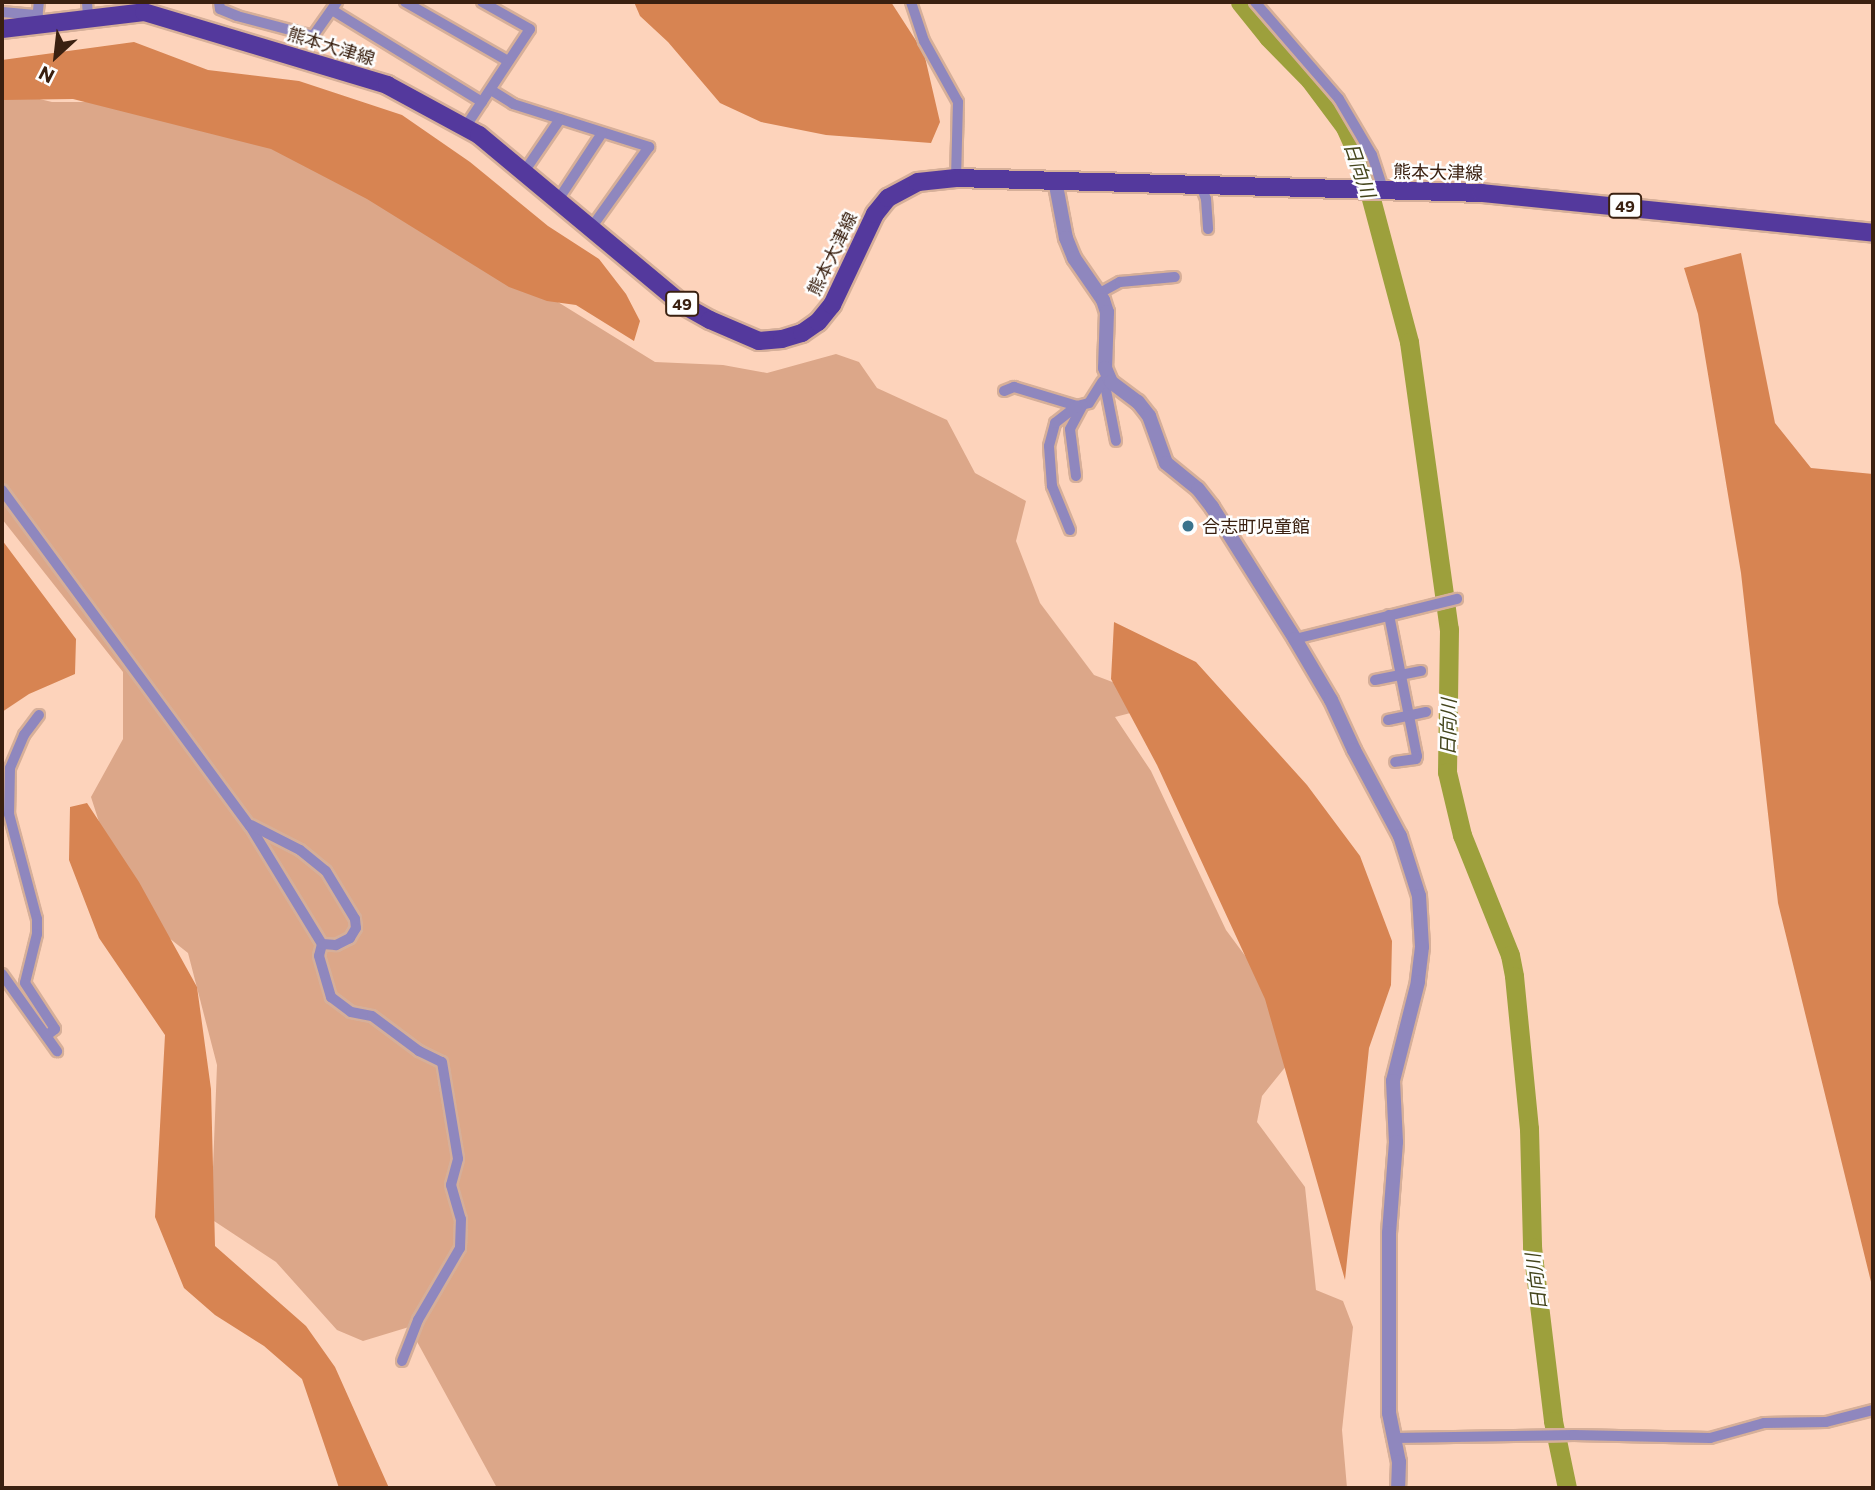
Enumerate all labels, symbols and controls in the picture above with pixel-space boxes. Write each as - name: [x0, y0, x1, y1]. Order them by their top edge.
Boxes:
- north arrow: [21, 21, 91, 91]
- street label: 熊本大津線: [285, 23, 377, 69]
- text: N: [35, 62, 58, 89]
- water label: 日向川: [1340, 139, 1380, 201]
- street label: 熊本大津線: [1393, 160, 1483, 184]
- road number: 49: [1608, 194, 1642, 218]
- street label: 熊本大津線: [803, 209, 861, 299]
- road number: 49: [664, 292, 700, 316]
- place label: 合志町児童館: [1202, 515, 1310, 537]
- marker: 合志町児童館: [1180, 518, 1196, 534]
- water label: 日向川: [1436, 698, 1460, 756]
- water label: 日向川: [1521, 1252, 1551, 1312]

